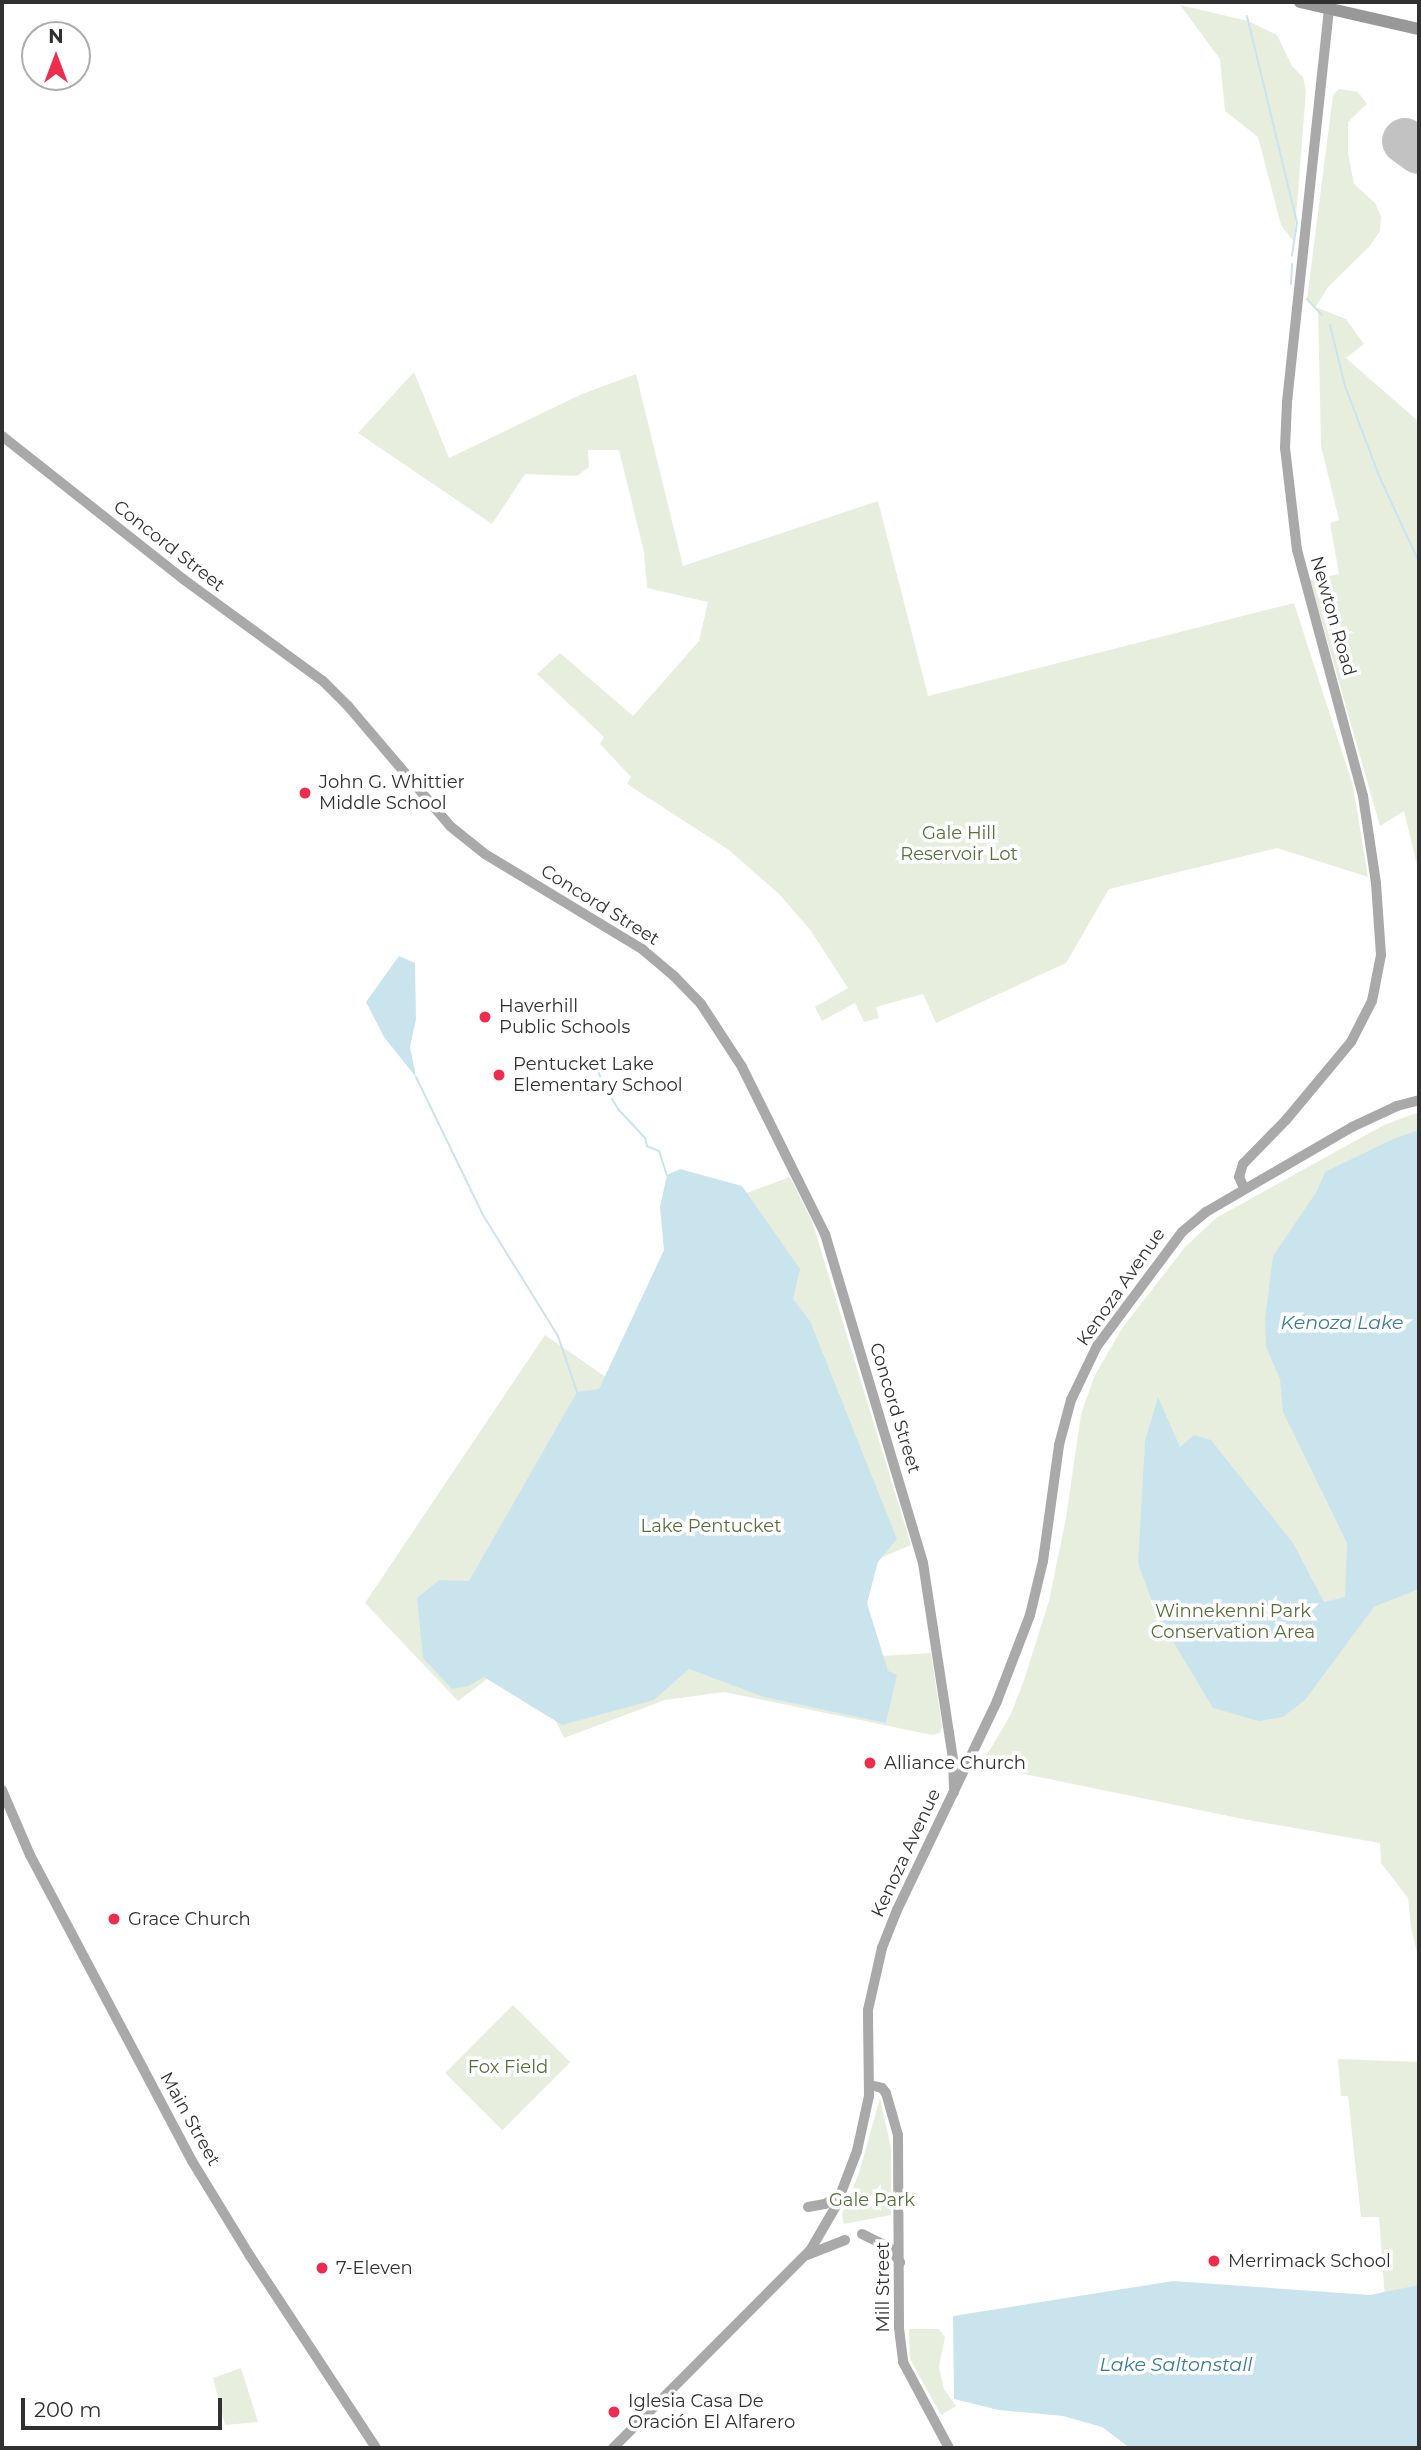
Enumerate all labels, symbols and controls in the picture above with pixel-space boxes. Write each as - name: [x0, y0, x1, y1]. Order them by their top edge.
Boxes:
- north arrow: [21, 21, 91, 91]
- text: N: [48, 25, 64, 48]
- street label: Concord Street: [109, 496, 229, 596]
- street label: Newton Road: [1306, 554, 1360, 678]
- place label: John G. Whittier Middle School: [319, 772, 465, 814]
- marker: John G. Whittier Middle School: [297, 785, 313, 801]
- park label: Gale Hill Reservoir Lot: [900, 823, 1018, 866]
- street label: Concord Street: [537, 860, 663, 950]
- place label: Haverhill Public Schools: [499, 996, 630, 1038]
- marker: Haverhill Public Schools: [477, 1009, 493, 1025]
- place label: Pentucket Lake Elementary School: [513, 1054, 683, 1096]
- marker: Pentucket Lake Elementary School: [491, 1067, 507, 1083]
- street label: Kenoza Avenue: [1072, 1224, 1170, 1350]
- water label: Kenoza Lake: [1281, 1312, 1403, 1334]
- street label: Concord Street: [865, 1340, 925, 1476]
- park label: Lake Pentucket: [641, 1515, 781, 1537]
- park label: Winnekenni Park Conservation Area: [1151, 1601, 1315, 1644]
- place label: Alliance Church: [884, 1752, 1026, 1774]
- marker: Alliance Church: [862, 1755, 878, 1771]
- street label: Kenoza Avenue: [867, 1785, 945, 1921]
- place label: Grace Church: [128, 1908, 251, 1930]
- marker: Grace Church: [106, 1911, 122, 1927]
- park label: Fox Field: [468, 2056, 548, 2078]
- street label: Main Street: [155, 2068, 225, 2170]
- park label: Gale Park: [829, 2189, 915, 2211]
- street label: Mill Street: [872, 2242, 894, 2332]
- place label: Merrimack School: [1228, 2250, 1391, 2272]
- marker: Merrimack School: [1206, 2253, 1222, 2269]
- place label: 7-Eleven: [336, 2257, 413, 2279]
- marker: 7-Eleven: [314, 2260, 330, 2276]
- water label: Lake Saltonstall: [1100, 2354, 1252, 2376]
- scale bar: [24, 2384, 226, 2428]
- place label: Iglesia Casa De Oración El Alfarero: [628, 2391, 795, 2434]
- text: 200 m: [34, 2397, 101, 2422]
- marker: Iglesia Casa De Oración El Alfarero: [606, 2404, 622, 2420]

